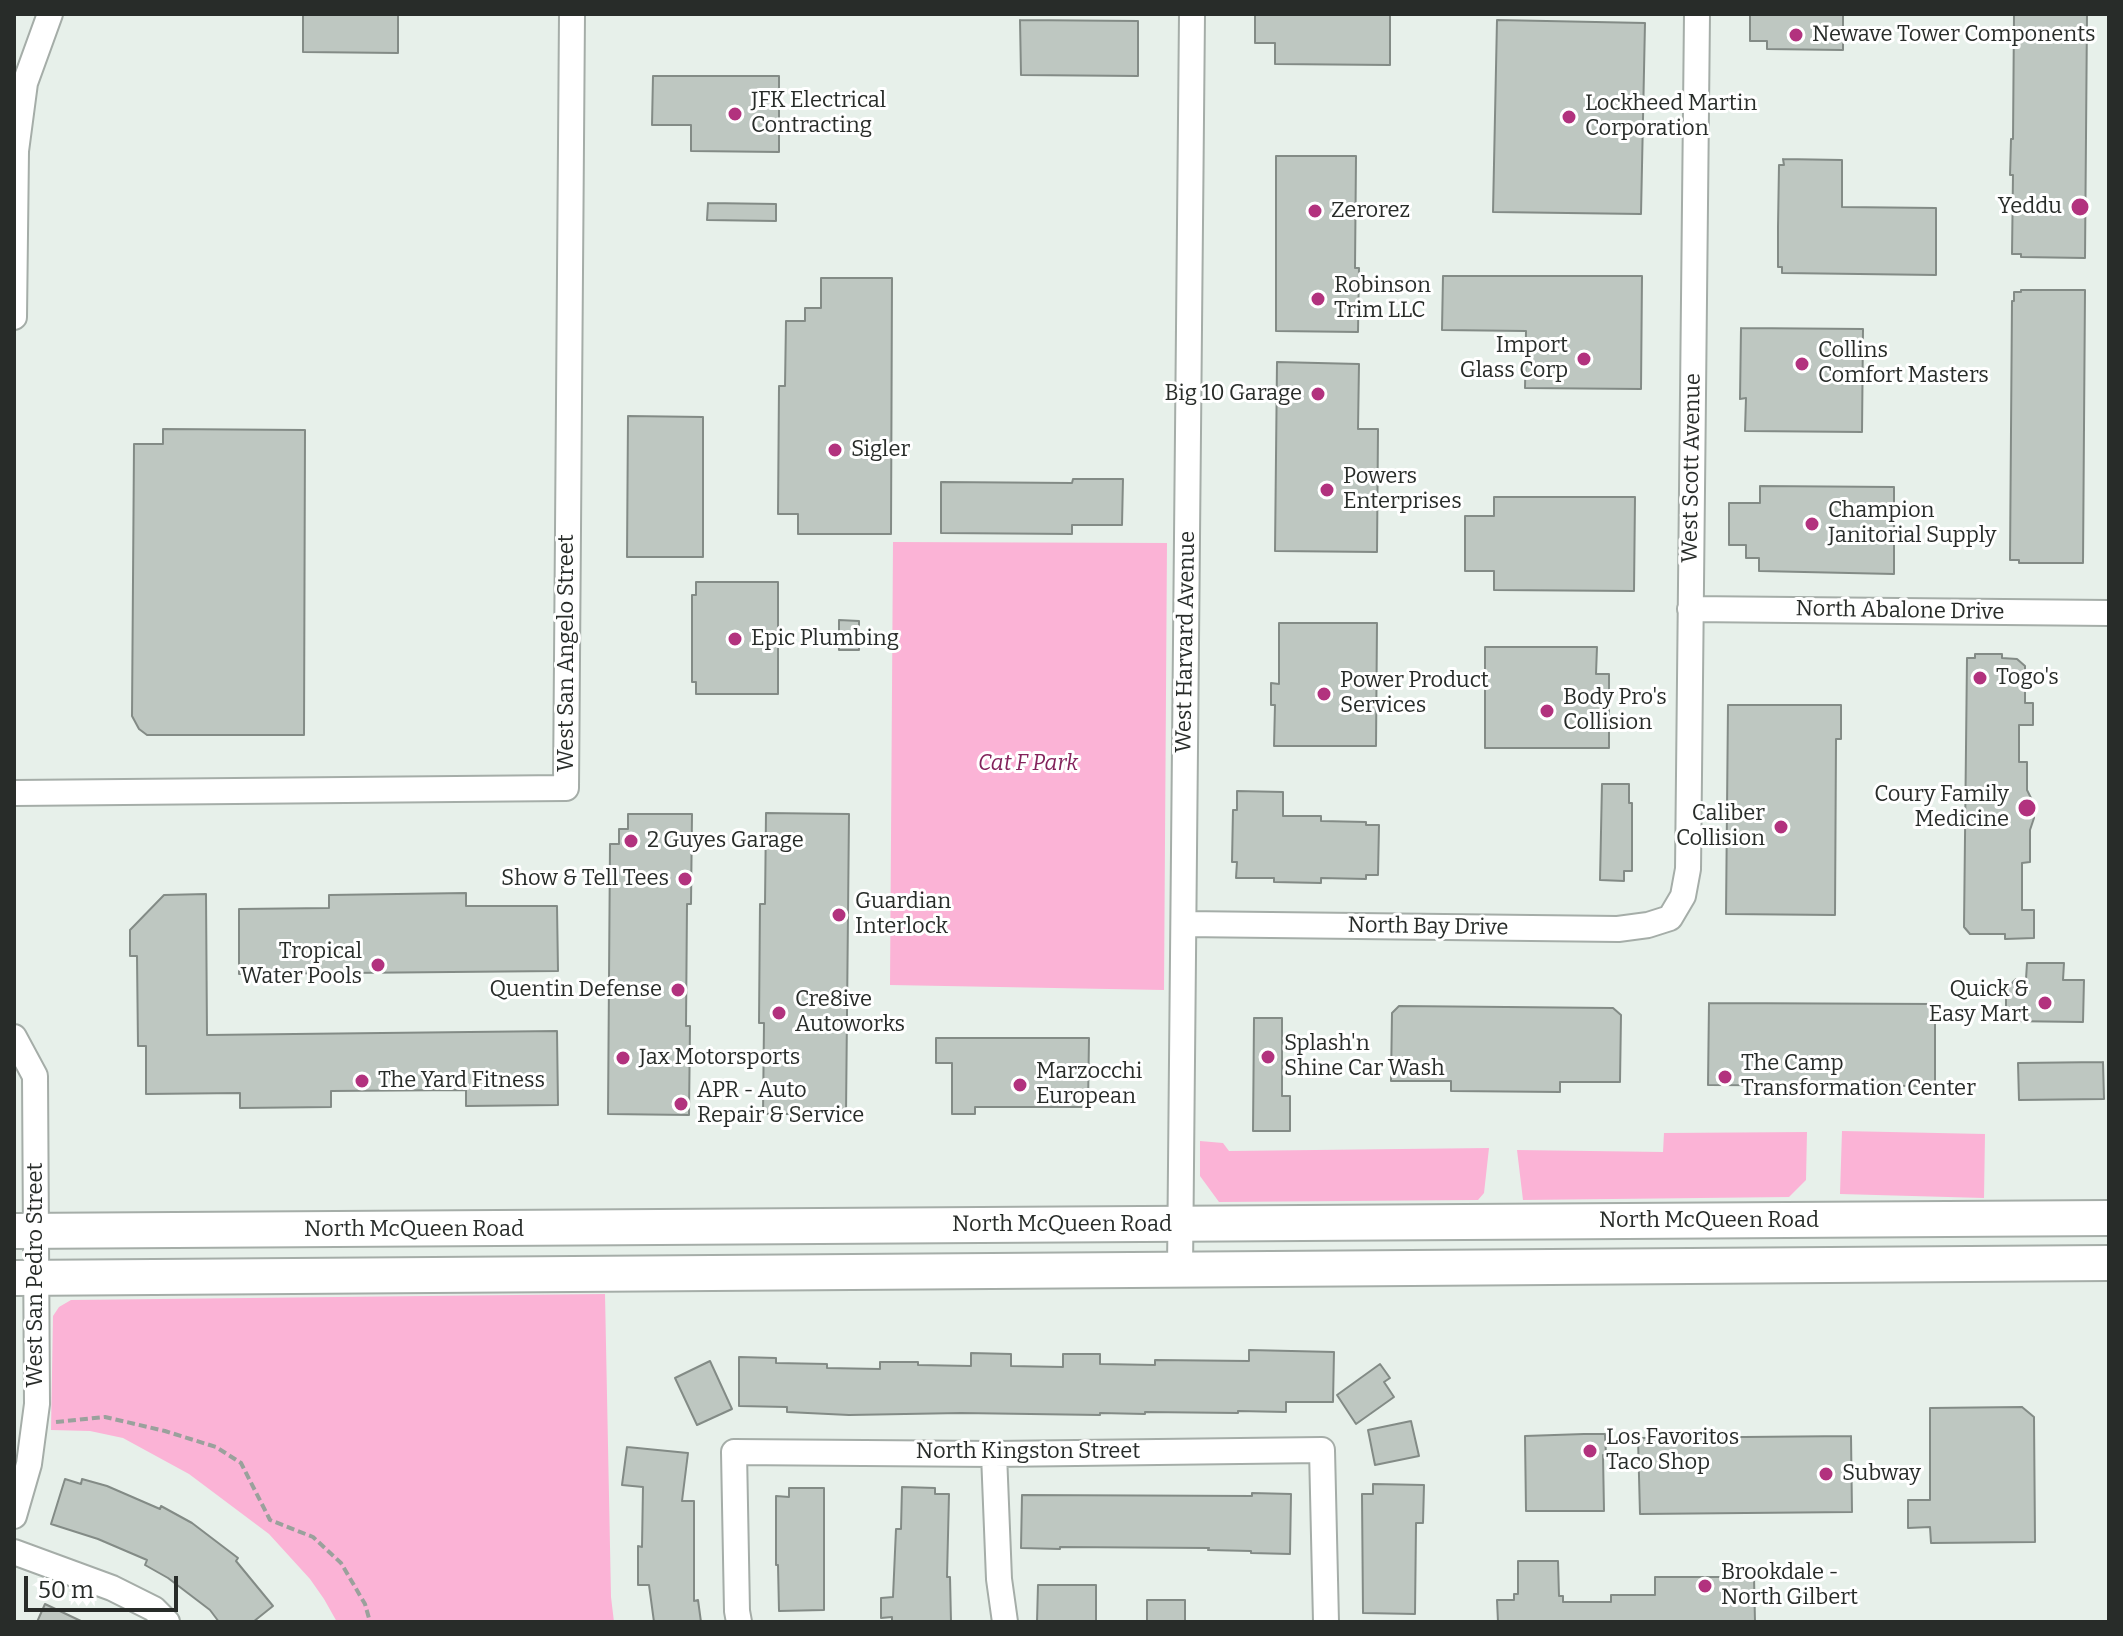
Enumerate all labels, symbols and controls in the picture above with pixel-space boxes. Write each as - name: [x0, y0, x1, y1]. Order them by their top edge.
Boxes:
- place label: Newave Tower Components: [1812, 22, 2095, 48]
- marker: Newave Tower Components: [1787, 26, 1805, 44]
- place label: JFK Electrical Contracting: [751, 88, 886, 140]
- place label: Lockheed Martin Corporation: [1585, 91, 1757, 142]
- marker: JFK Electrical Contracting: [726, 105, 744, 123]
- marker: Lockheed Martin Corporation: [1560, 108, 1578, 126]
- place label: Yeddu: [1998, 194, 2062, 220]
- marker: Yeddu: [2069, 196, 2091, 218]
- place label: Zerorez: [1331, 198, 1410, 224]
- marker: Zerorez: [1306, 202, 1324, 220]
- place label: Robinson Trim LLC: [1334, 273, 1431, 324]
- marker: Robinson Trim LLC: [1309, 290, 1327, 308]
- place label: Import Glass Corp: [1460, 333, 1568, 384]
- place label: Collins Comfort Masters: [1818, 338, 1989, 390]
- marker: Import Glass Corp: [1575, 350, 1593, 368]
- marker: Collins Comfort Masters: [1793, 355, 1811, 373]
- street label: West Scott Avenue: [1677, 373, 1707, 563]
- place label: Big 10 Garage: [1164, 381, 1302, 407]
- marker: Big 10 Garage: [1309, 385, 1327, 403]
- place label: Sigler: [851, 437, 910, 463]
- marker: Sigler: [826, 441, 844, 459]
- place label: Powers Enterprises: [1343, 464, 1462, 516]
- marker: Powers Enterprises: [1318, 481, 1336, 499]
- place label: Champion Janitorial Supply: [1828, 498, 1996, 550]
- marker: Champion Janitorial Supply: [1803, 515, 1821, 533]
- street label: West Harvard Avenue: [1171, 531, 1201, 753]
- street label: West San Angelo Street: [554, 534, 580, 772]
- street label: North Abalone Drive: [1795, 596, 2005, 626]
- place label: Epic Plumbing: [751, 626, 899, 652]
- marker: Epic Plumbing: [726, 630, 744, 648]
- place label: Togo's: [1996, 665, 2059, 691]
- place label: Power Product Services: [1340, 668, 1489, 720]
- marker: Togo's: [1971, 669, 1989, 687]
- marker: Power Product Services: [1315, 685, 1333, 703]
- place label: Body Pro's Collision: [1563, 685, 1667, 736]
- marker: Body Pro's Collision: [1538, 702, 1556, 720]
- park label: Cat F Park: [978, 751, 1078, 777]
- place label: Coury Family Medicine: [1874, 782, 2009, 834]
- marker: Coury Family Medicine: [2016, 797, 2038, 819]
- place label: Caliber Collision: [1676, 801, 1765, 852]
- marker: Caliber Collision: [1772, 818, 1790, 836]
- place label: 2 Guyes Garage: [647, 828, 804, 854]
- marker: 2 Guyes Garage: [622, 832, 640, 850]
- place label: Show & Tell Tees: [501, 866, 669, 892]
- marker: Show & Tell Tees: [676, 870, 694, 888]
- place label: Guardian Interlock: [855, 889, 951, 940]
- marker: Guardian Interlock: [830, 906, 848, 924]
- street label: North Bay Drive: [1347, 912, 1509, 942]
- place label: Tropical Water Pools: [241, 939, 362, 990]
- marker: Tropical Water Pools: [369, 956, 387, 974]
- place label: Quentin Defense: [490, 977, 662, 1003]
- place label: Quick & Easy Mart: [1929, 977, 2029, 1028]
- marker: Quentin Defense: [669, 981, 687, 999]
- place label: Cre8ive Autoworks: [795, 987, 905, 1038]
- marker: Quick & Easy Mart: [2036, 994, 2054, 1012]
- marker: Cre8ive Autoworks: [770, 1004, 788, 1022]
- place label: Splash'n Shine Car Wash: [1284, 1031, 1445, 1082]
- place label: Jax Motorsports: [639, 1045, 800, 1071]
- marker: Splash'n Shine Car Wash: [1259, 1048, 1277, 1066]
- marker: Jax Motorsports: [614, 1049, 632, 1067]
- place label: The Camp Transformation Center: [1741, 1051, 1976, 1102]
- place label: Marzocchi European: [1036, 1059, 1142, 1110]
- place label: The Yard Fitness: [378, 1068, 545, 1094]
- marker: The Camp Transformation Center: [1716, 1068, 1734, 1086]
- marker: The Yard Fitness: [353, 1072, 371, 1090]
- marker: Marzocchi European: [1011, 1076, 1029, 1094]
- place label: APR - Auto Repair & Service: [697, 1078, 864, 1130]
- marker: APR - Auto Repair & Service: [672, 1095, 690, 1113]
- street label: West San Pedro Street: [23, 1162, 49, 1388]
- street label: North McQueen Road: [1599, 1208, 1819, 1234]
- street label: North McQueen Road: [952, 1212, 1172, 1238]
- street label: North McQueen Road: [304, 1217, 524, 1243]
- place label: Los Favoritos Taco Shop: [1606, 1425, 1739, 1476]
- street label: North Kingston Street: [916, 1439, 1140, 1465]
- marker: Los Favoritos Taco Shop: [1581, 1442, 1599, 1460]
- place label: Subway: [1842, 1461, 1921, 1487]
- marker: Subway: [1817, 1465, 1835, 1483]
- scale bar: [28, 1560, 182, 1610]
- place label: Brookdale - North Gilbert: [1721, 1560, 1858, 1612]
- text: 50 m: [38, 1576, 94, 1604]
- marker: Brookdale - North Gilbert: [1696, 1577, 1714, 1595]

